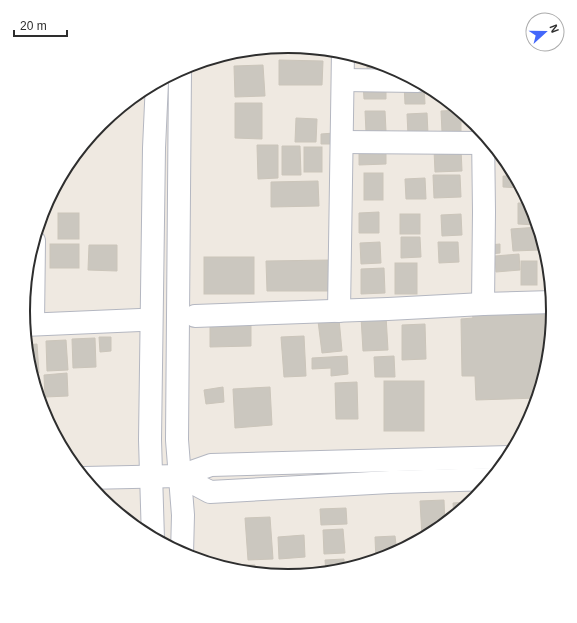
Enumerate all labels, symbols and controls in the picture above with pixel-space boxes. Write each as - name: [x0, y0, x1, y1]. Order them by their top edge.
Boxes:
- scale bar: [14, 12, 67, 38]
- north arrow: [525, 12, 565, 52]
- text: 20 m: [20, 19, 47, 33]
- text: N: [547, 23, 561, 34]

